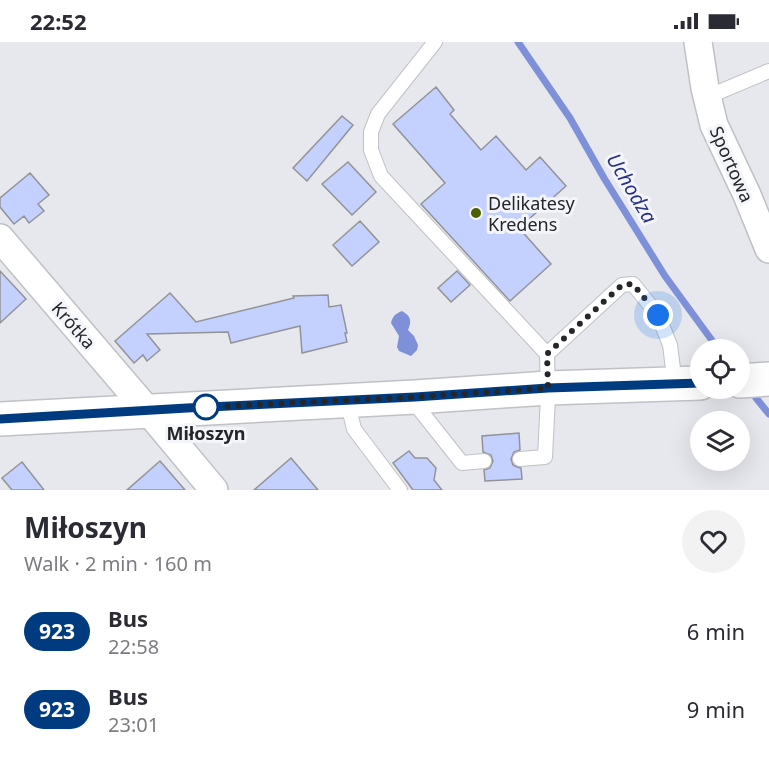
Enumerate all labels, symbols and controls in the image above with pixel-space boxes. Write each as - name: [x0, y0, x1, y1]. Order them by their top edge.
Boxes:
- text: 22:52: [30, 6, 87, 36]
- street label: Sportowa: [705, 122, 759, 206]
- water label: Uchodza: [601, 148, 663, 228]
- place label: Delikatesy Kredens: [488, 191, 576, 236]
- marker: Delikatesy Kredens: [469, 206, 483, 220]
- street label: Krótka: [47, 296, 101, 354]
- your location: [643, 300, 673, 330]
- map controls: [690, 339, 750, 471]
- button: locate: [690, 339, 750, 399]
- marker: Miłoszyn: [193, 394, 219, 420]
- button: layers: [690, 411, 750, 471]
- place label: Miłoszyn: [167, 421, 245, 445]
- text: Miłoszyn: [24, 508, 147, 546]
- button: heart: [682, 510, 745, 573]
- text: Walk · 2 min · 160 m: [24, 550, 212, 577]
- text: Bus: [108, 603, 148, 633]
- text: 6 min: [687, 616, 745, 646]
- text: 923: [39, 617, 75, 645]
- text: 22:58: [108, 633, 159, 660]
- text: Bus: [108, 681, 148, 711]
- text: 9 min: [687, 694, 745, 724]
- text: 923: [39, 695, 75, 723]
- text: 23:01: [108, 711, 159, 738]

